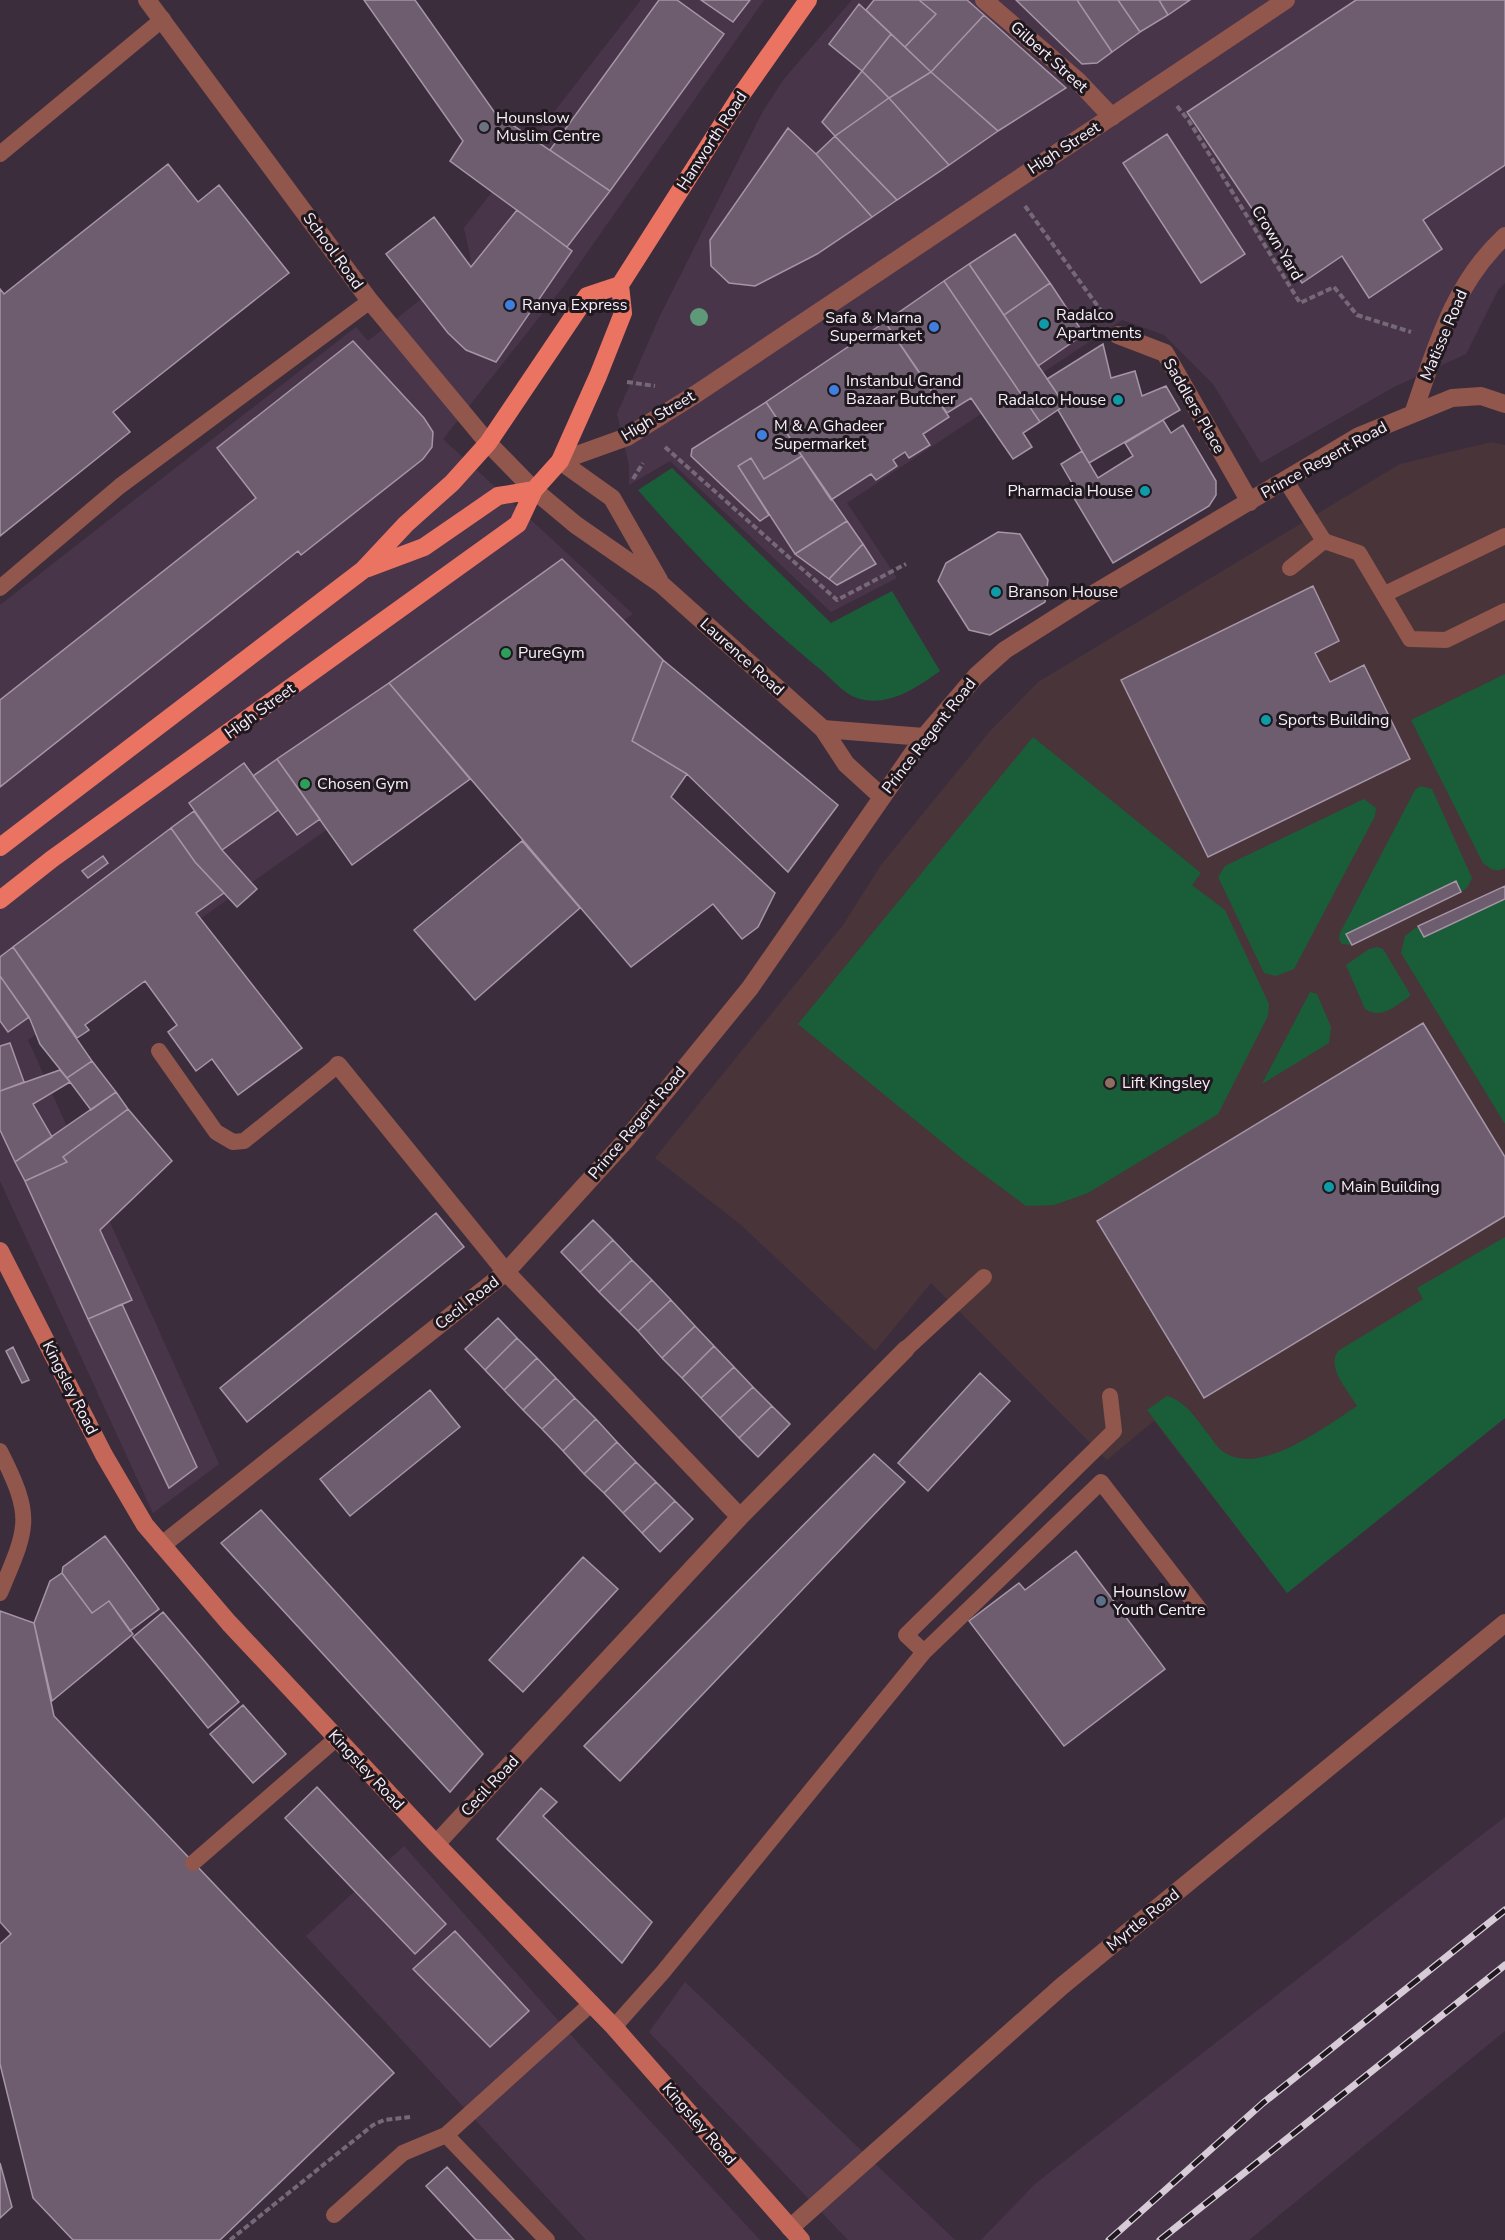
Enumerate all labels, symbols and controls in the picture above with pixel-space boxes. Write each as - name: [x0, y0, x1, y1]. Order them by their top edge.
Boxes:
- street label: Gilbert Street: [1005, 16, 1093, 98]
- street label: Hanworth Road: [672, 87, 752, 195]
- place label: Hounslow Muslim Centre: [496, 107, 600, 147]
- street label: High Street: [1024, 116, 1105, 180]
- marker: Hounslow Muslim Centre: [477, 120, 491, 134]
- street label: Crown Yard: [1246, 202, 1308, 284]
- street label: School Road: [298, 208, 368, 294]
- street label: Matisse Road: [1415, 286, 1473, 384]
- place label: Ranya Express: [522, 294, 627, 316]
- marker: Ranya Express: [503, 298, 517, 312]
- place label: Radalco Apartments: [1056, 304, 1142, 344]
- place label: Safa & Marna Supermarket: [825, 307, 922, 347]
- marker: Radalco Apartments: [1037, 317, 1051, 331]
- marker: Safa & Marna Supermarket: [927, 320, 941, 334]
- street label: Saddlers Place: [1158, 354, 1230, 458]
- place label: Instanbul Grand Bazaar Butcher: [846, 370, 961, 410]
- marker: Instanbul Grand Bazaar Butcher: [827, 383, 841, 397]
- street label: High Street: [617, 385, 699, 447]
- place label: Radalco House: [998, 389, 1106, 411]
- marker: Radalco House: [1111, 393, 1125, 407]
- place label: M & A Ghadeer Supermarket: [774, 415, 884, 455]
- street label: Prince Regent Road: [1257, 416, 1391, 504]
- marker: M & A Ghadeer Supermarket: [755, 428, 769, 442]
- place label: Pharmacia House: [1007, 480, 1133, 502]
- marker: Pharmacia House: [1138, 484, 1152, 498]
- place label: Branson House: [1008, 581, 1118, 603]
- marker: Branson House: [989, 585, 1003, 599]
- street label: Laurence Road: [695, 613, 789, 701]
- place label: PureGym: [518, 642, 585, 664]
- marker: PureGym: [499, 646, 513, 660]
- street label: Prince Regent Road: [877, 674, 981, 798]
- street label: High Street: [220, 678, 300, 744]
- place label: Sports Building: [1278, 709, 1389, 731]
- marker: Sports Building: [1259, 713, 1273, 727]
- place label: Chosen Gym: [317, 773, 409, 795]
- marker: Chosen Gym: [298, 777, 312, 791]
- street label: Prince Regent Road: [583, 1062, 691, 1184]
- place label: Lift Kingsley: [1122, 1072, 1211, 1094]
- marker: Lift Kingsley: [1103, 1076, 1117, 1090]
- place label: Main Building: [1341, 1176, 1440, 1198]
- marker: Main Building: [1322, 1180, 1336, 1194]
- street label: Cecil Road: [430, 1271, 504, 1335]
- street label: Kingsley Road: [37, 1337, 103, 1439]
- place label: Hounslow Youth Centre: [1112, 1581, 1206, 1621]
- marker: Hounslow Youth Centre: [1094, 1594, 1108, 1608]
- street label: Kingsley Road: [323, 1725, 409, 1815]
- street label: Cecil Road: [456, 1751, 524, 1821]
- street label: Myrtle Road: [1102, 1884, 1184, 1956]
- street label: Kingsley Road: [657, 2078, 741, 2170]

